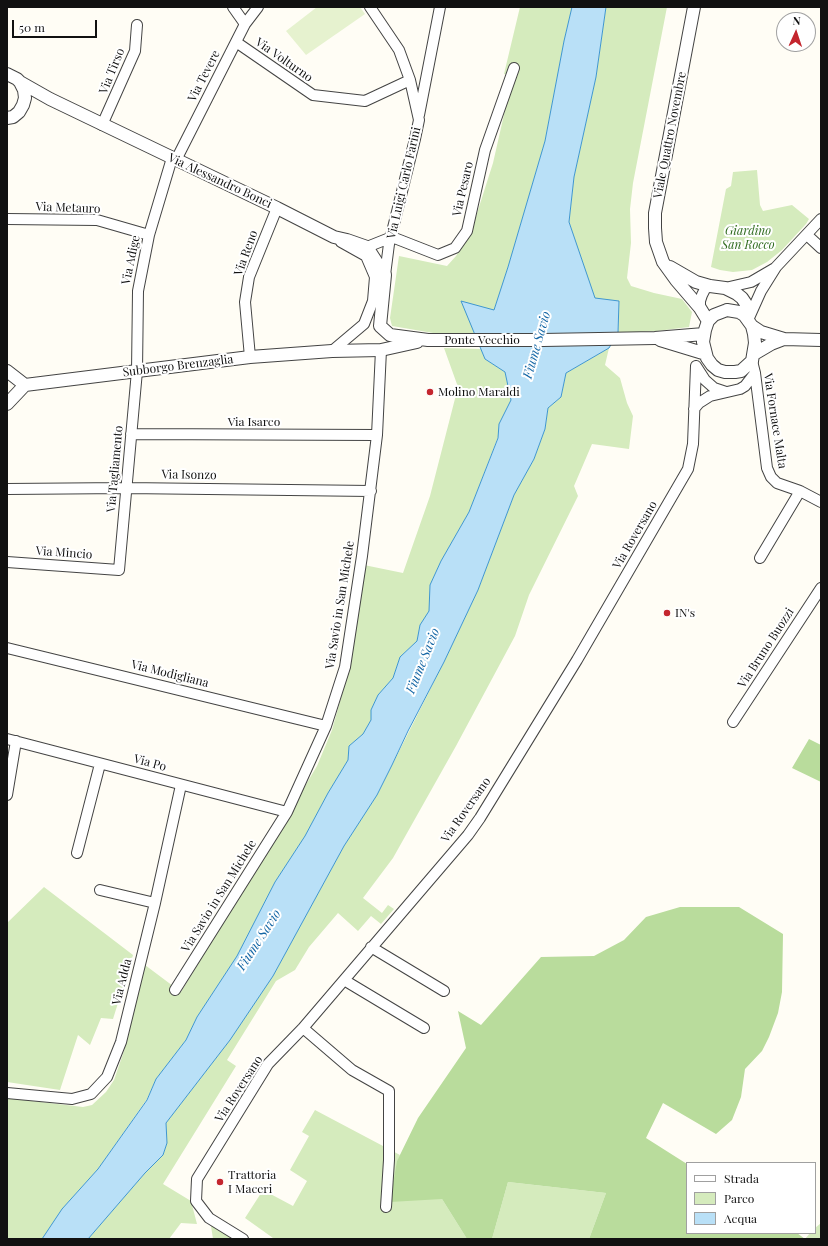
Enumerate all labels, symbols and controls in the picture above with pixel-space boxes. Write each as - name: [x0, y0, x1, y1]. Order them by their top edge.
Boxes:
- scale bar: [14, 12, 99, 38]
- north arrow: [776, 12, 816, 52]
- text: N: [792, 13, 801, 28]
- text: 50 m: [19, 19, 45, 35]
- street label: Via Volturno: [253, 35, 315, 85]
- street label: Via Tirso: [96, 46, 128, 96]
- street label: Via Tevere: [185, 48, 223, 104]
- street label: Viale Quattro Novembre: [651, 70, 689, 200]
- street label: Via Luigi Carlo Farini: [384, 126, 424, 240]
- street label: Via Alessandro Bonci: [166, 151, 274, 211]
- street label: Via Pesaro: [450, 160, 476, 218]
- street label: Via Metauro: [35, 200, 101, 216]
- park label: Giardino San Rocco: [722, 224, 774, 252]
- street label: Via Reno: [231, 228, 261, 278]
- street label: Via Adige: [119, 234, 143, 286]
- water label: Fiume Savio: [520, 310, 554, 380]
- street label: Ponte Vecchio: [444, 333, 520, 347]
- street label: Subborgo Brenzaglia: [122, 352, 234, 380]
- street label: Via Fornace Malta: [760, 372, 790, 470]
- place label: Molino Maraldi: [438, 385, 520, 399]
- marker: Molino Maraldi: [425, 387, 435, 397]
- street label: Via Isarco: [228, 415, 280, 429]
- street label: Via Tagliamento: [104, 425, 126, 513]
- street label: Via Isonzo: [161, 467, 217, 483]
- street label: Via Roversano: [610, 498, 660, 572]
- street label: Via Savio in San Michele: [323, 540, 357, 670]
- street label: Via Mincio: [35, 544, 93, 562]
- street label: Via Bruno Buozzi: [735, 605, 797, 691]
- place label: IN's: [675, 606, 695, 620]
- marker: IN's: [662, 608, 672, 618]
- water label: Fiume Savio: [403, 626, 443, 696]
- street label: Via Modigliana: [130, 657, 210, 691]
- street label: Via Po: [132, 752, 168, 774]
- street label: Via Roversano: [438, 775, 494, 845]
- street label: Via Savio in San Michele: [179, 837, 259, 955]
- water label: Fiume Savio: [234, 907, 284, 973]
- street label: Via Adda: [109, 957, 135, 1007]
- street label: Via Roversano: [212, 1053, 266, 1125]
- legend: [686, 1162, 816, 1234]
- place label: Trattoria I Maceri: [228, 1168, 276, 1196]
- text: Strada: [724, 1170, 759, 1186]
- marker: Trattoria I Maceri: [215, 1177, 225, 1187]
- text: Parco: [724, 1190, 754, 1206]
- text: Acqua: [724, 1210, 757, 1226]

